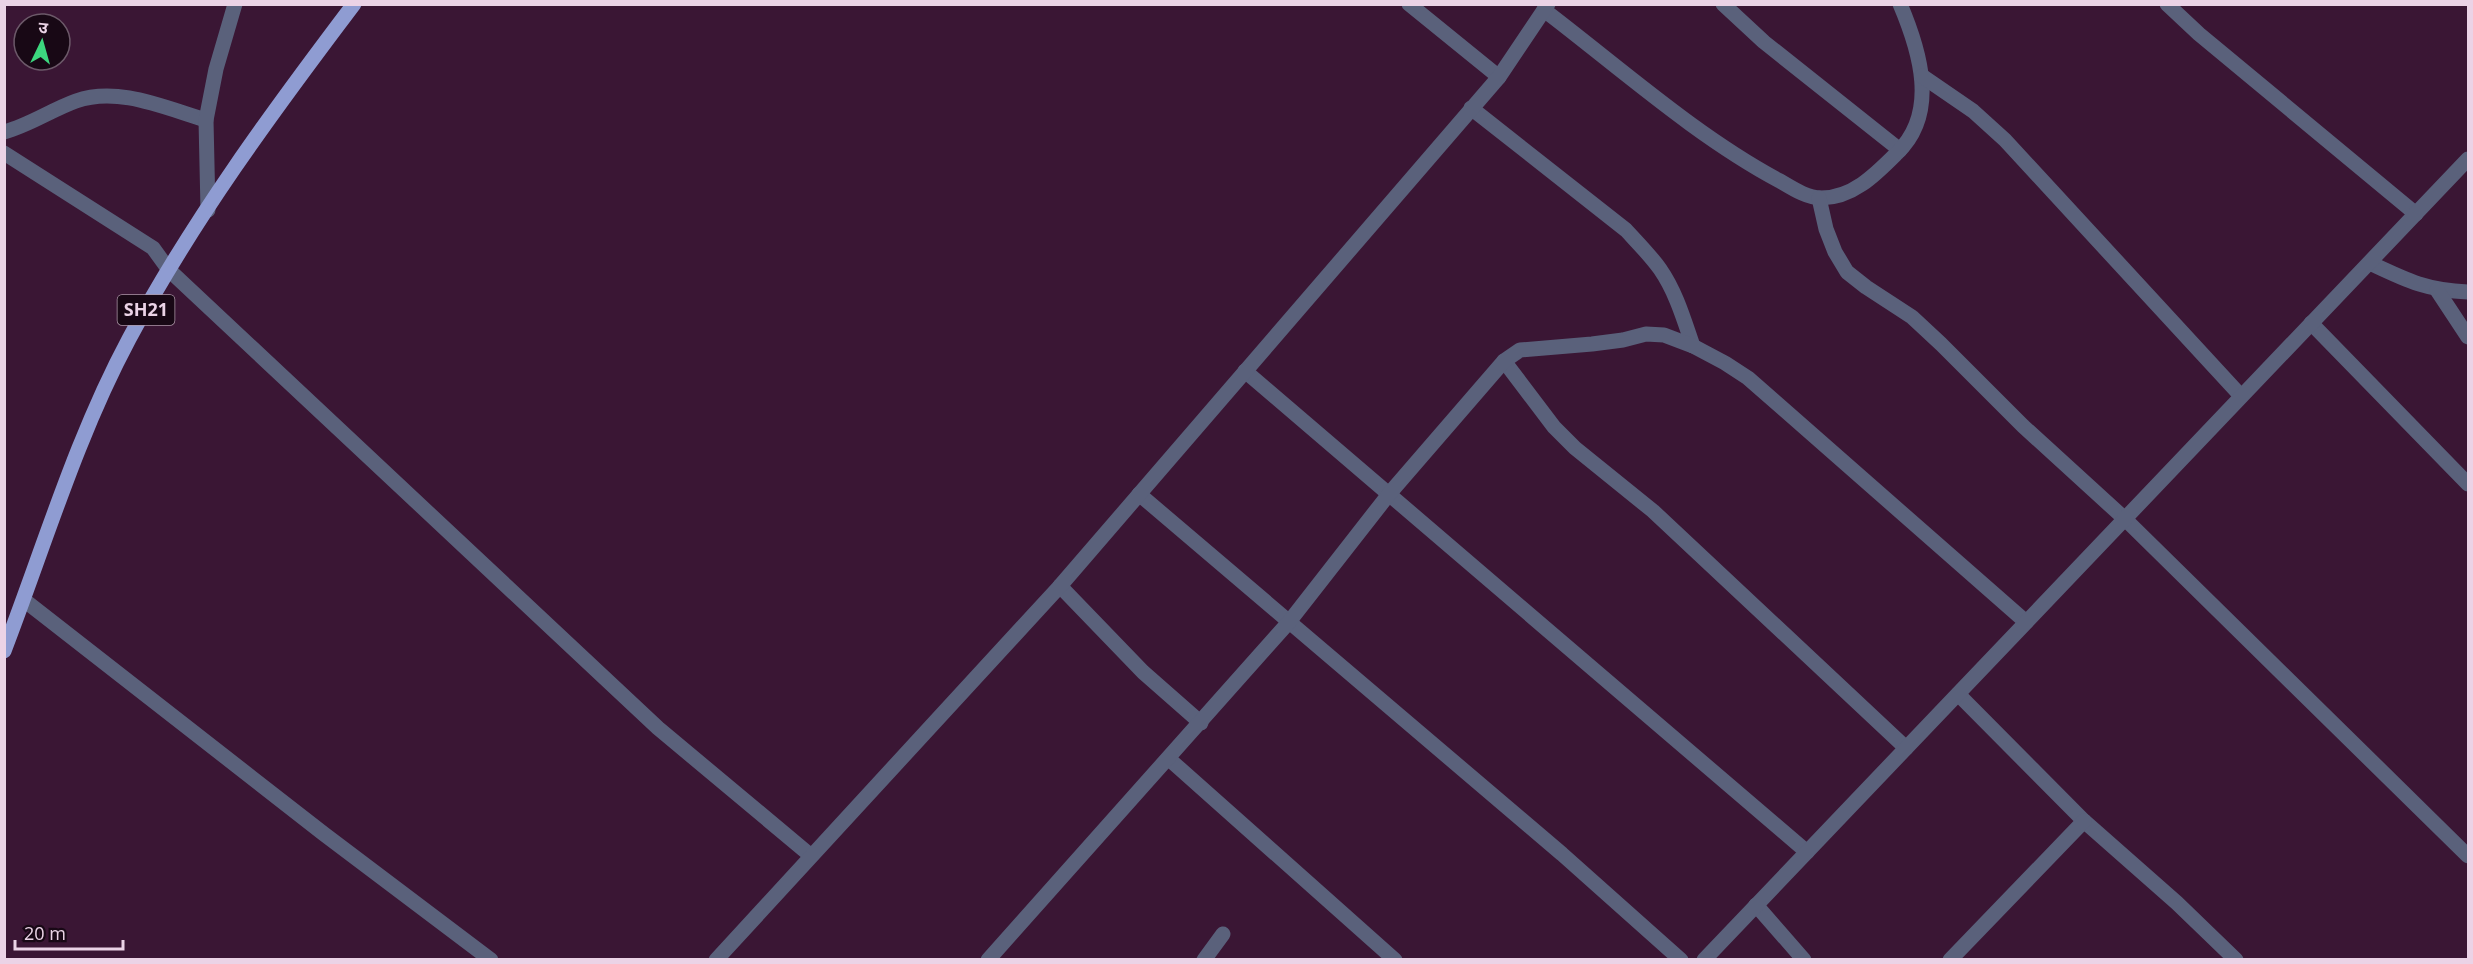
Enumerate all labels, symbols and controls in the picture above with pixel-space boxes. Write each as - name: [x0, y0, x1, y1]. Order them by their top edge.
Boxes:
- north arrow: [12, 12, 72, 72]
- text: उ: [38, 16, 50, 38]
- road number: SH21: [118, 295, 174, 325]
- scale bar: [15, 913, 123, 951]
- text: 20 m: [24, 921, 66, 945]

